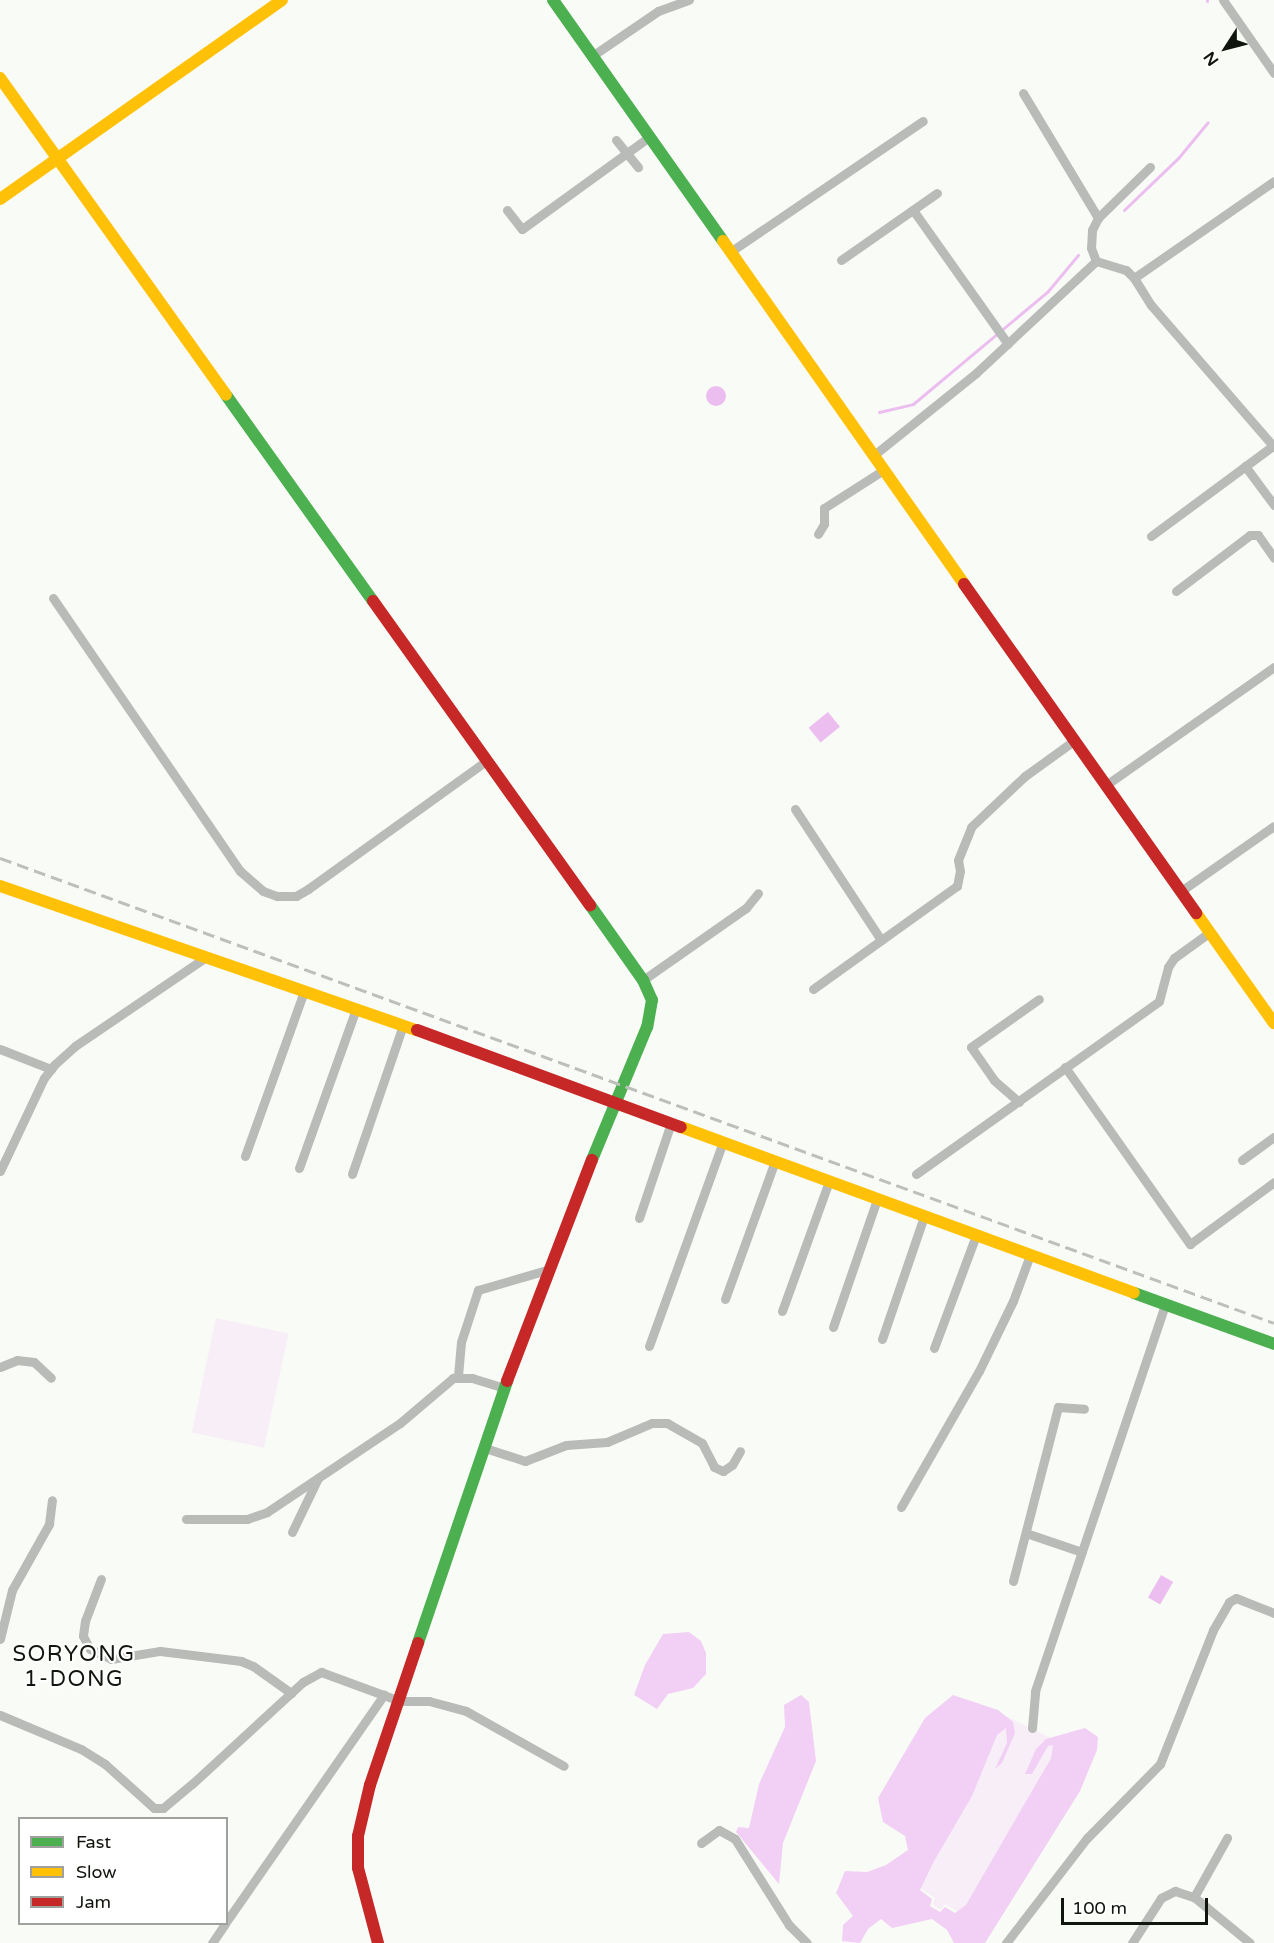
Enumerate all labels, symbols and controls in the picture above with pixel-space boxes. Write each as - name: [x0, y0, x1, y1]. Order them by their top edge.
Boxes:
- north arrow: [1196, 18, 1256, 78]
- text: N: [1200, 48, 1223, 70]
- district label: SORYONG 1-DONG: [12, 1641, 136, 1693]
- legend: [18, 1817, 228, 1925]
- text: Fast: [76, 1831, 111, 1853]
- text: Slow: [76, 1861, 117, 1883]
- scale bar: [1064, 1886, 1211, 1924]
- text: Jam: [76, 1891, 111, 1913]
- text: 100 m: [1072, 1897, 1127, 1919]

